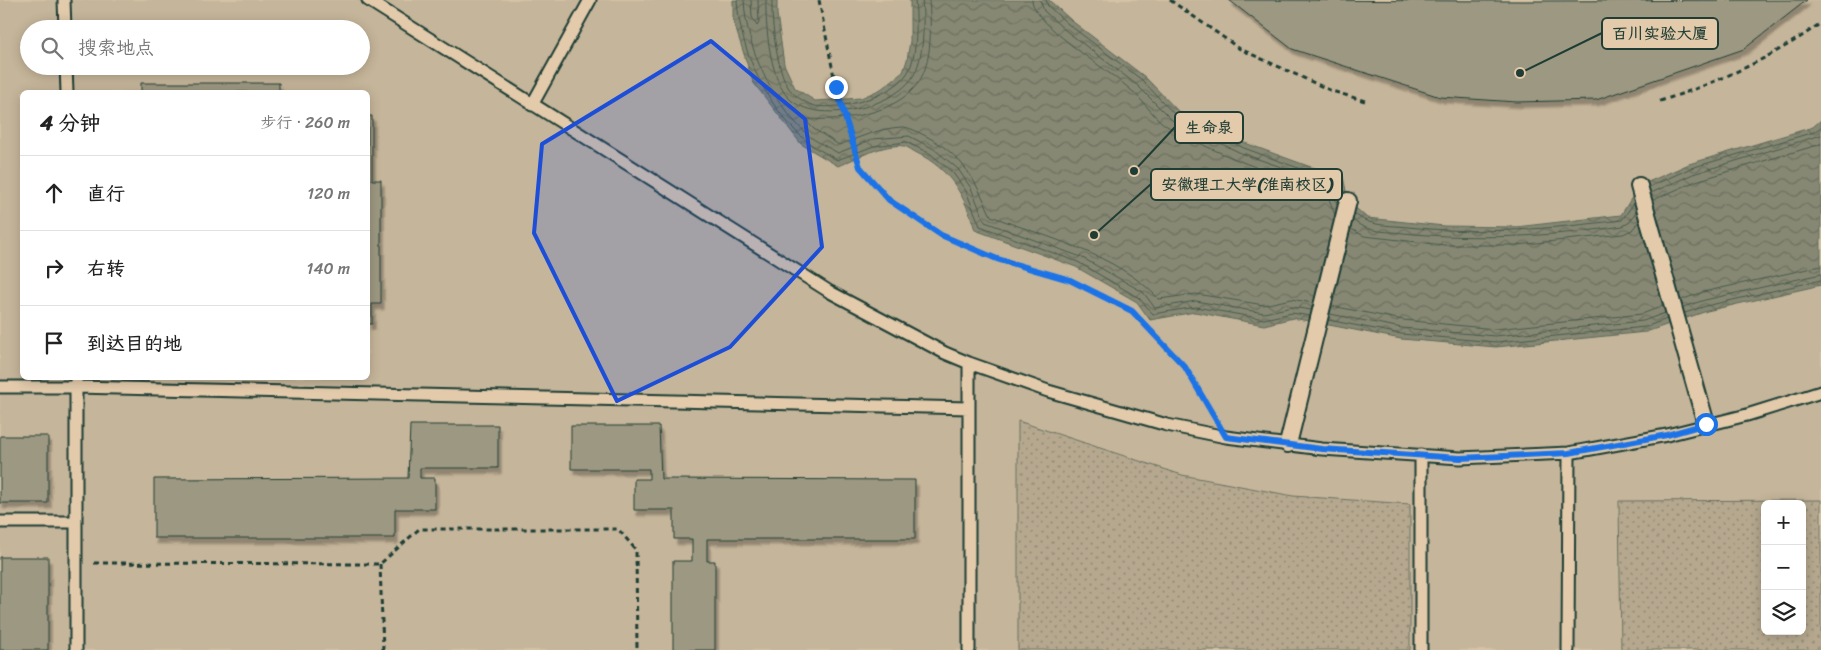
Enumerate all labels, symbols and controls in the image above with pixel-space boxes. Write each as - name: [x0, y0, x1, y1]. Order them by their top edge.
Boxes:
- callout: 百川实验大厦: [1602, 18, 1718, 49]
- text: 百川实验大厦: [1612, 19, 1708, 48]
- search box: [20, 20, 370, 75]
- text: 搜索地点: [78, 31, 154, 64]
- icon: search: [38, 34, 66, 62]
- route end: [825, 76, 848, 99]
- text: 4 分钟: [40, 104, 101, 142]
- text: 步行 · 260 m: [261, 108, 350, 137]
- callout: 生命泉: [1175, 112, 1243, 143]
- text: 生命泉: [1185, 113, 1233, 142]
- callout: 安徽理工大学(淮南校区): [1151, 169, 1342, 200]
- text: 安徽理工大学(淮南校区): [1161, 170, 1334, 199]
- text: 直行: [87, 177, 125, 210]
- icon: ahead: [40, 179, 68, 207]
- text: 120 m: [307, 179, 350, 208]
- text: 右转: [87, 252, 125, 285]
- icon: right: [40, 254, 68, 282]
- text: 140 m: [307, 254, 350, 283]
- text: 到达目的地: [87, 327, 182, 360]
- icon: arrive: [40, 329, 68, 357]
- route start: [1695, 413, 1718, 436]
- map controls: [1761, 500, 1806, 635]
- button: +: [1761, 500, 1806, 545]
- button: −: [1761, 545, 1806, 590]
- button: layers: [1761, 590, 1806, 635]

